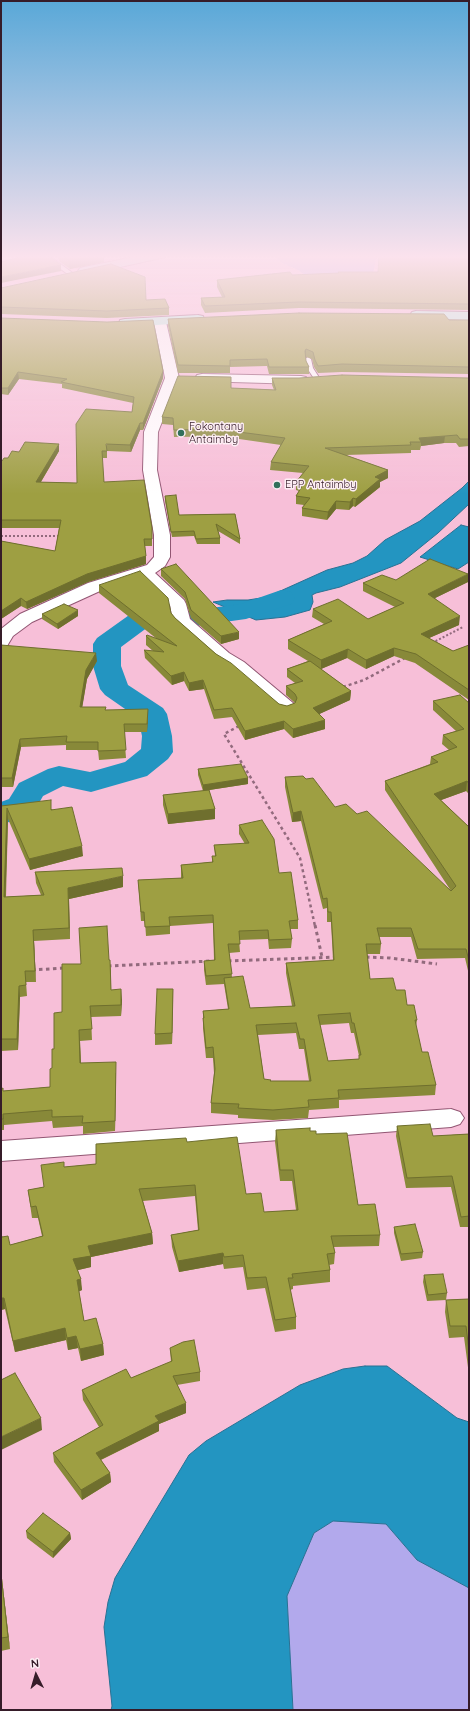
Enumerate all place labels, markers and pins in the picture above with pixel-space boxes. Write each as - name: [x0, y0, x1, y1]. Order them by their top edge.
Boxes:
- place label: Fokontany Antaimby: [189, 420, 243, 446]
- marker: Fokontany Antaimby: [176, 428, 186, 438]
- place label: EPP Antaimby: [285, 478, 357, 492]
- marker: EPP Antaimby: [272, 480, 282, 490]

